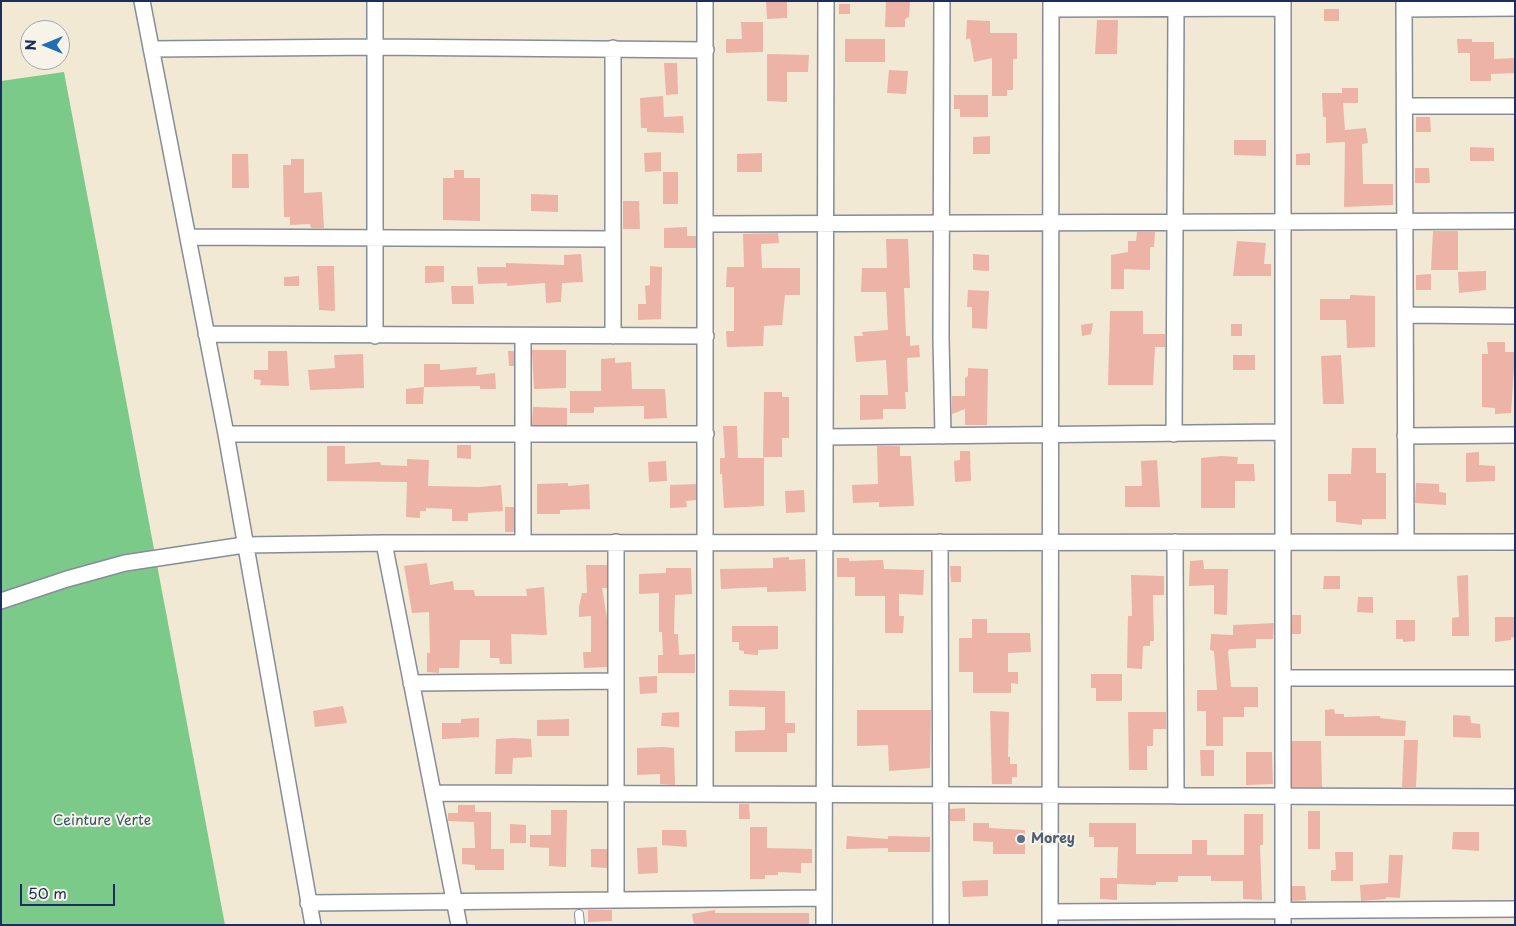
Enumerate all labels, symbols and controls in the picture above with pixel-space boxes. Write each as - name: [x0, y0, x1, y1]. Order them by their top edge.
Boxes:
- north arrow: [20, 20, 70, 70]
- text: N: [20, 39, 41, 51]
- park label: Ceinture Verte: [53, 813, 151, 829]
- place label: Morey: [1031, 831, 1075, 847]
- marker: Morey: [1015, 833, 1027, 845]
- scale bar: [22, 874, 118, 906]
- text: 50 m: [28, 881, 67, 904]

